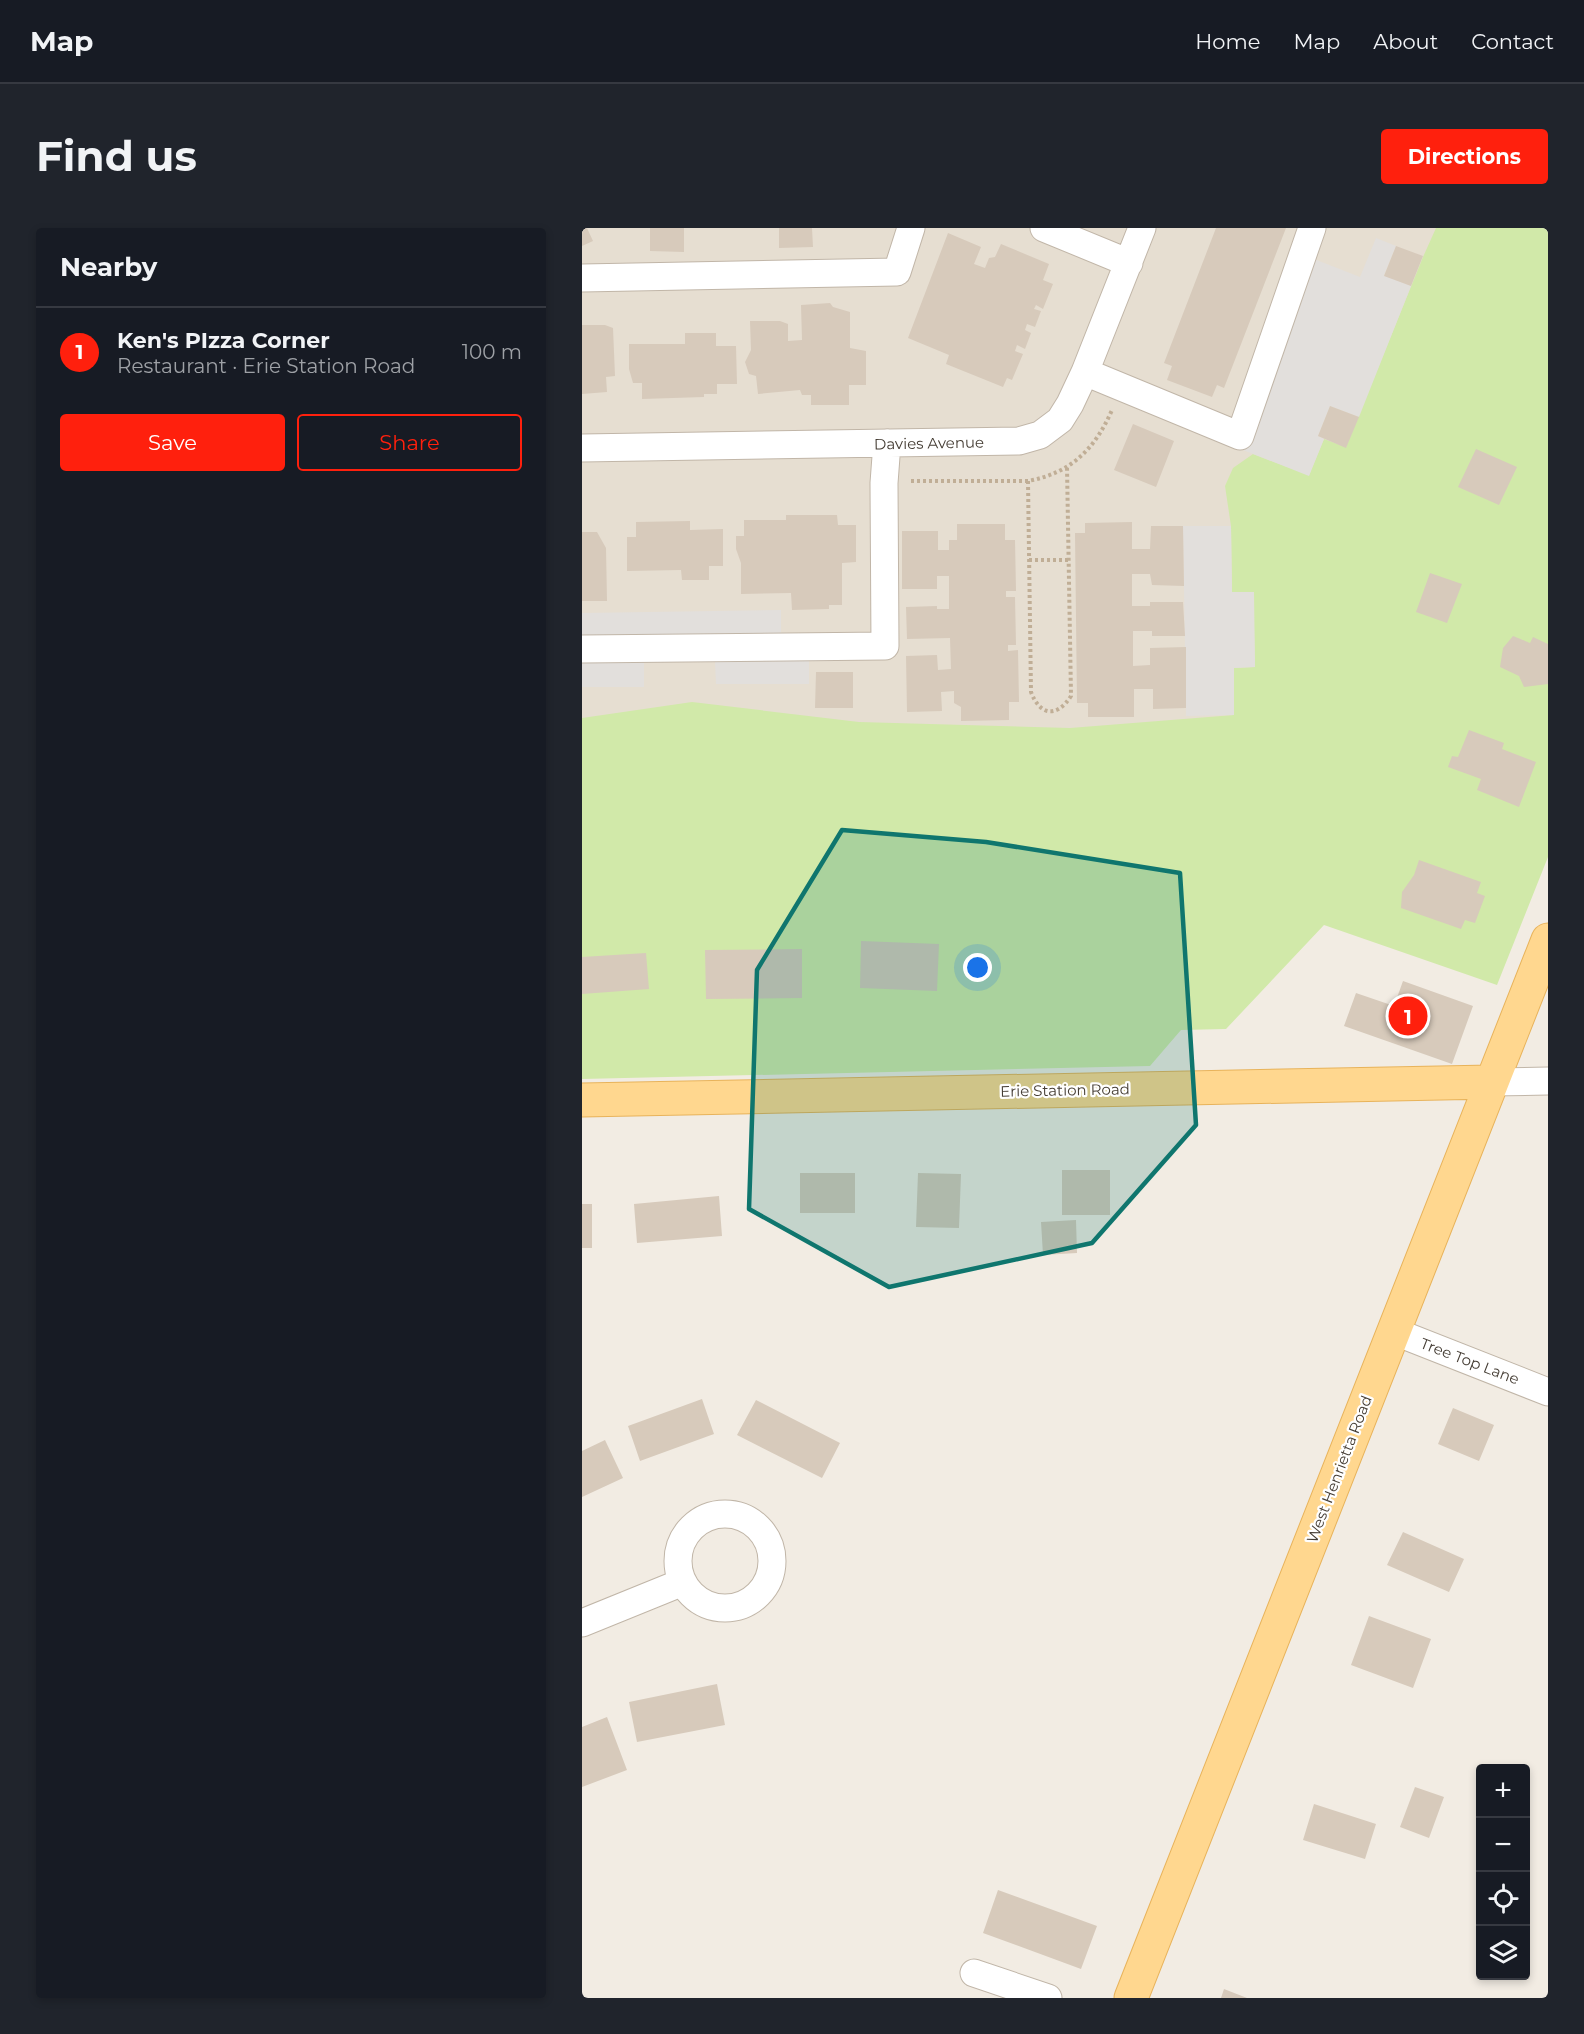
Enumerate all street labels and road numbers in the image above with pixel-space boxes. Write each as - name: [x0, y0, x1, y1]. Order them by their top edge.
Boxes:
- street label: Davies Avenue: [874, 433, 984, 453]
- street label: Erie Station Road: [1000, 1079, 1130, 1101]
- street label: Tree Top Lane: [1418, 1333, 1522, 1389]
- street label: West Henrietta Road: [1302, 1393, 1376, 1545]

